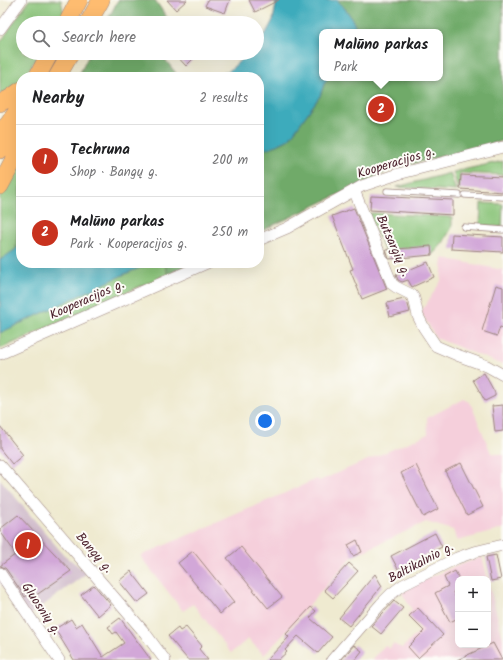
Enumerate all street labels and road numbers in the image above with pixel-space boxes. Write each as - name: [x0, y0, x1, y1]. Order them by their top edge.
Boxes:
- street label: Kooperacijos g.: [355, 141, 437, 185]
- street label: Butsargių g.: [370, 212, 416, 280]
- street label: Kooperacijos g.: [46, 274, 128, 326]
- street label: Bangų g.: [70, 528, 118, 578]
- street label: Baltikalnio g.: [385, 537, 457, 589]
- street label: Gluosnių g.: [16, 578, 66, 640]

